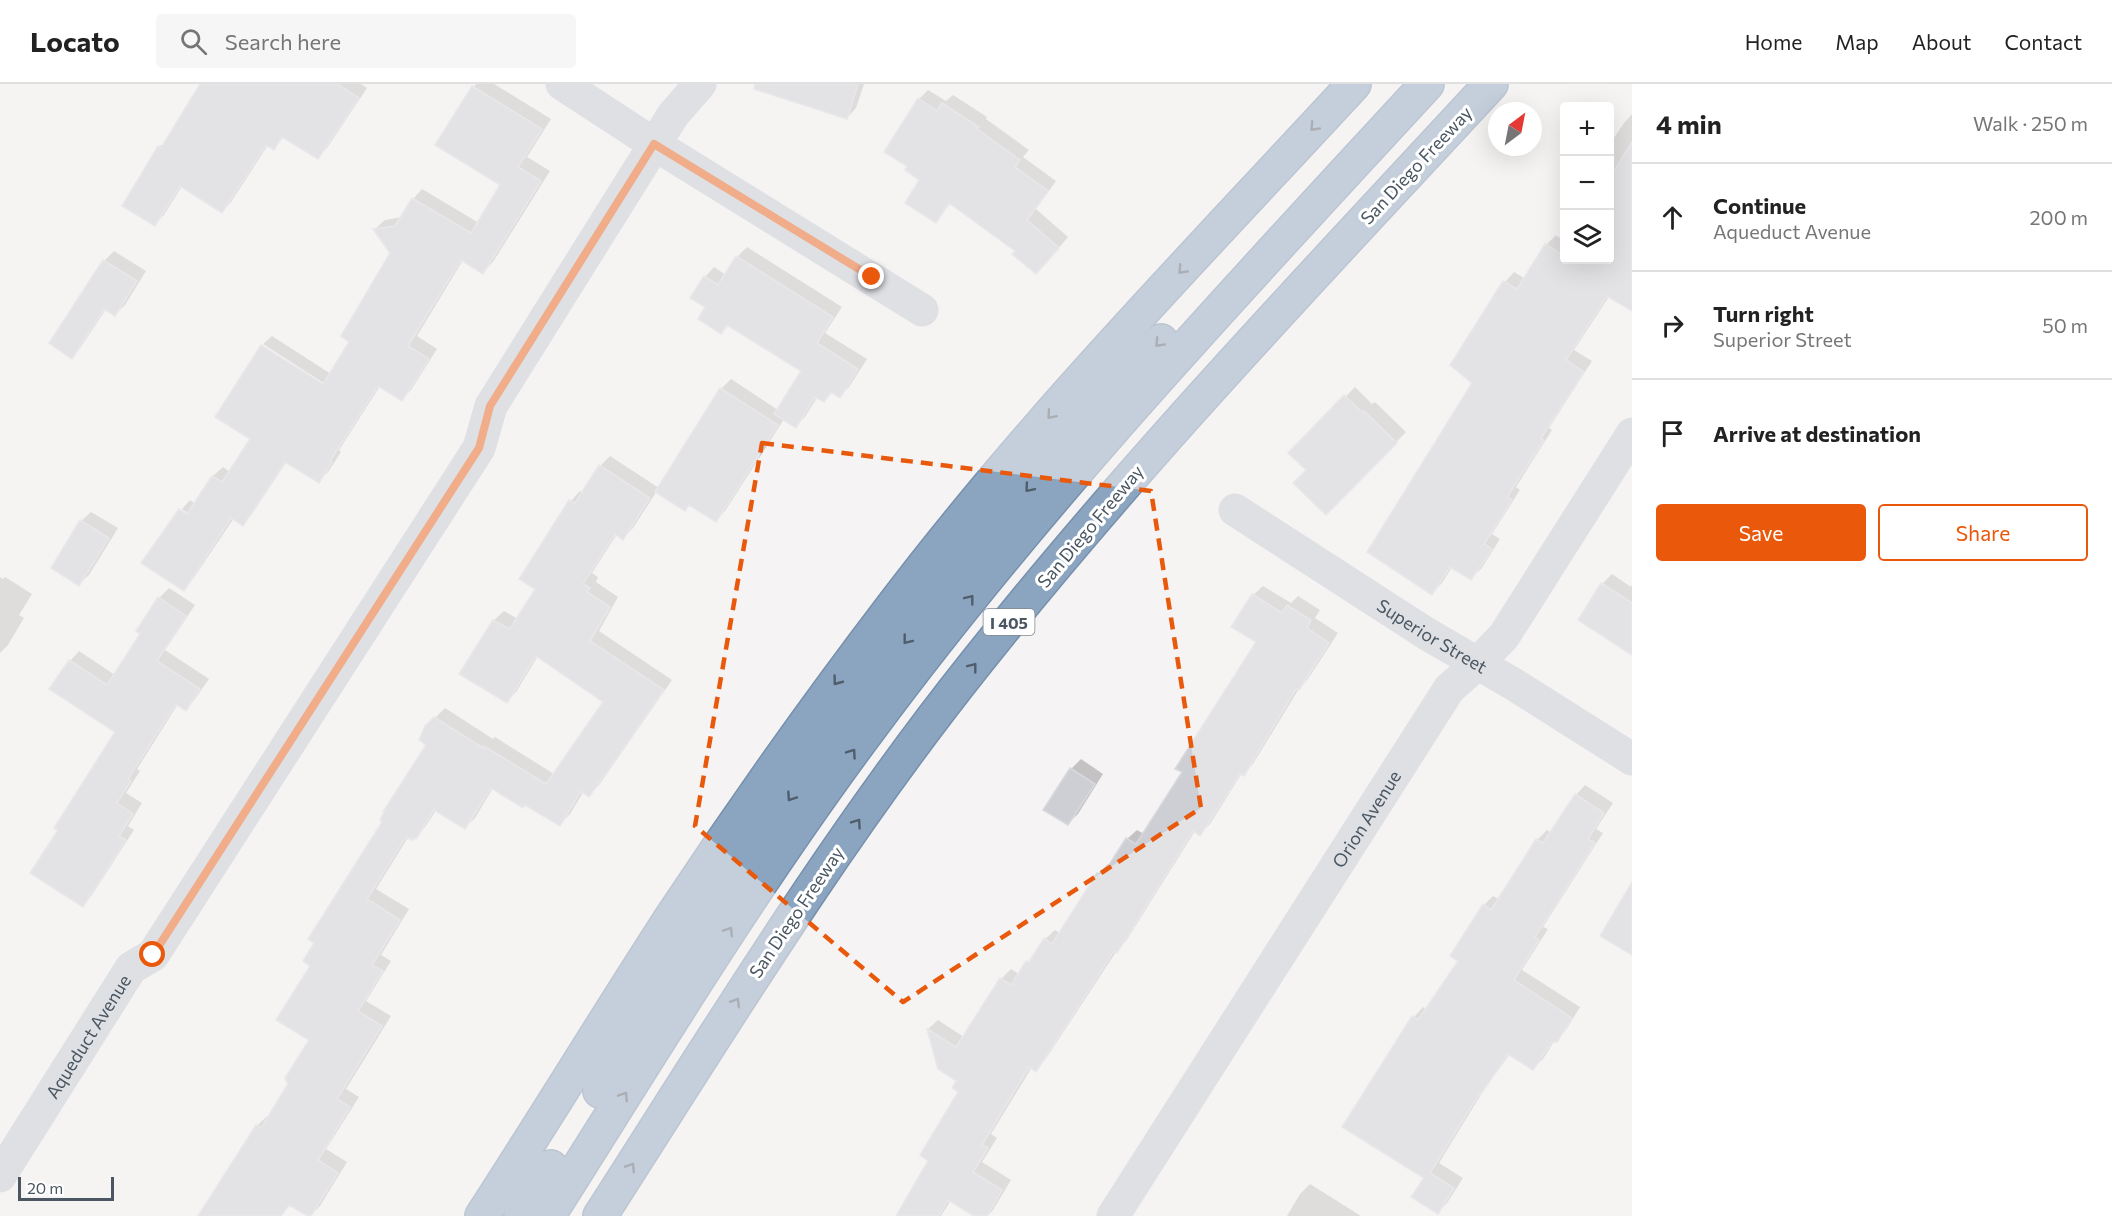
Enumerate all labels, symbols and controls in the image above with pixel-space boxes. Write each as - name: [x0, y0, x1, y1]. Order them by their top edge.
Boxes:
- search box: [156, 14, 576, 68]
- text: Locato: [30, 24, 120, 58]
- icon: search: [177, 25, 210, 58]
- text: Search here: [225, 28, 341, 55]
- text: Home: [1745, 29, 1802, 54]
- text: Map: [1835, 29, 1879, 54]
- text: About: [1912, 29, 1971, 54]
- text: Contact: [2004, 29, 2082, 54]
- street label: San Diego Freeway: [1356, 101, 1476, 229]
- north arrow: [1488, 102, 1542, 156]
- map controls: [1560, 102, 1614, 264]
- button: +: [1560, 102, 1614, 156]
- text: 4 min: [1656, 108, 1722, 139]
- text: Walk · 250 m: [1973, 111, 2088, 135]
- one-way arrow: [1310, 120, 1321, 131]
- button: −: [1560, 156, 1614, 210]
- text: Continue: [1713, 192, 1806, 219]
- icon: ahead: [1656, 201, 1689, 234]
- text: 200 m: [2030, 205, 2088, 229]
- button: layers: [1560, 210, 1614, 264]
- text: Aqueduct Avenue: [1713, 219, 1871, 243]
- route end: [858, 263, 884, 289]
- one-way arrow: [1178, 264, 1189, 274]
- text: Turn right: [1713, 300, 1814, 327]
- icon: right: [1656, 309, 1689, 342]
- text: 50 m: [2042, 313, 2088, 337]
- text: Superior Street: [1713, 327, 1852, 351]
- one-way arrow: [1155, 336, 1166, 347]
- one-way arrow: [1047, 408, 1058, 419]
- icon: arrive: [1656, 417, 1689, 450]
- text: Arrive at destination: [1713, 420, 1921, 447]
- street label: San Diego Freeway: [1032, 460, 1148, 592]
- one-way arrow: [1026, 481, 1037, 492]
- button: Save: [1656, 504, 1866, 561]
- button: Share: [1878, 504, 2088, 561]
- one-way arrow: [962, 594, 973, 605]
- street label: Superior Street: [1373, 594, 1491, 678]
- road number: I 405: [984, 609, 1034, 635]
- one-way arrow: [904, 633, 915, 644]
- one-way arrow: [965, 662, 976, 673]
- one-way arrow: [833, 675, 844, 686]
- one-way arrow: [845, 749, 856, 760]
- street label: Orion Avenue: [1327, 766, 1405, 872]
- one-way arrow: [787, 790, 798, 801]
- one-way arrow: [850, 819, 861, 830]
- street label: San Diego Freeway: [744, 842, 848, 982]
- one-way arrow: [722, 927, 733, 938]
- route start: [139, 941, 165, 967]
- street label: Aqueduct Avenue: [41, 970, 135, 1102]
- one-way arrow: [728, 998, 740, 1008]
- one-way arrow: [617, 1092, 629, 1102]
- one-way arrow: [624, 1163, 635, 1174]
- scale bar: [18, 1174, 114, 1202]
- text: 20 m: [27, 1178, 63, 1197]

